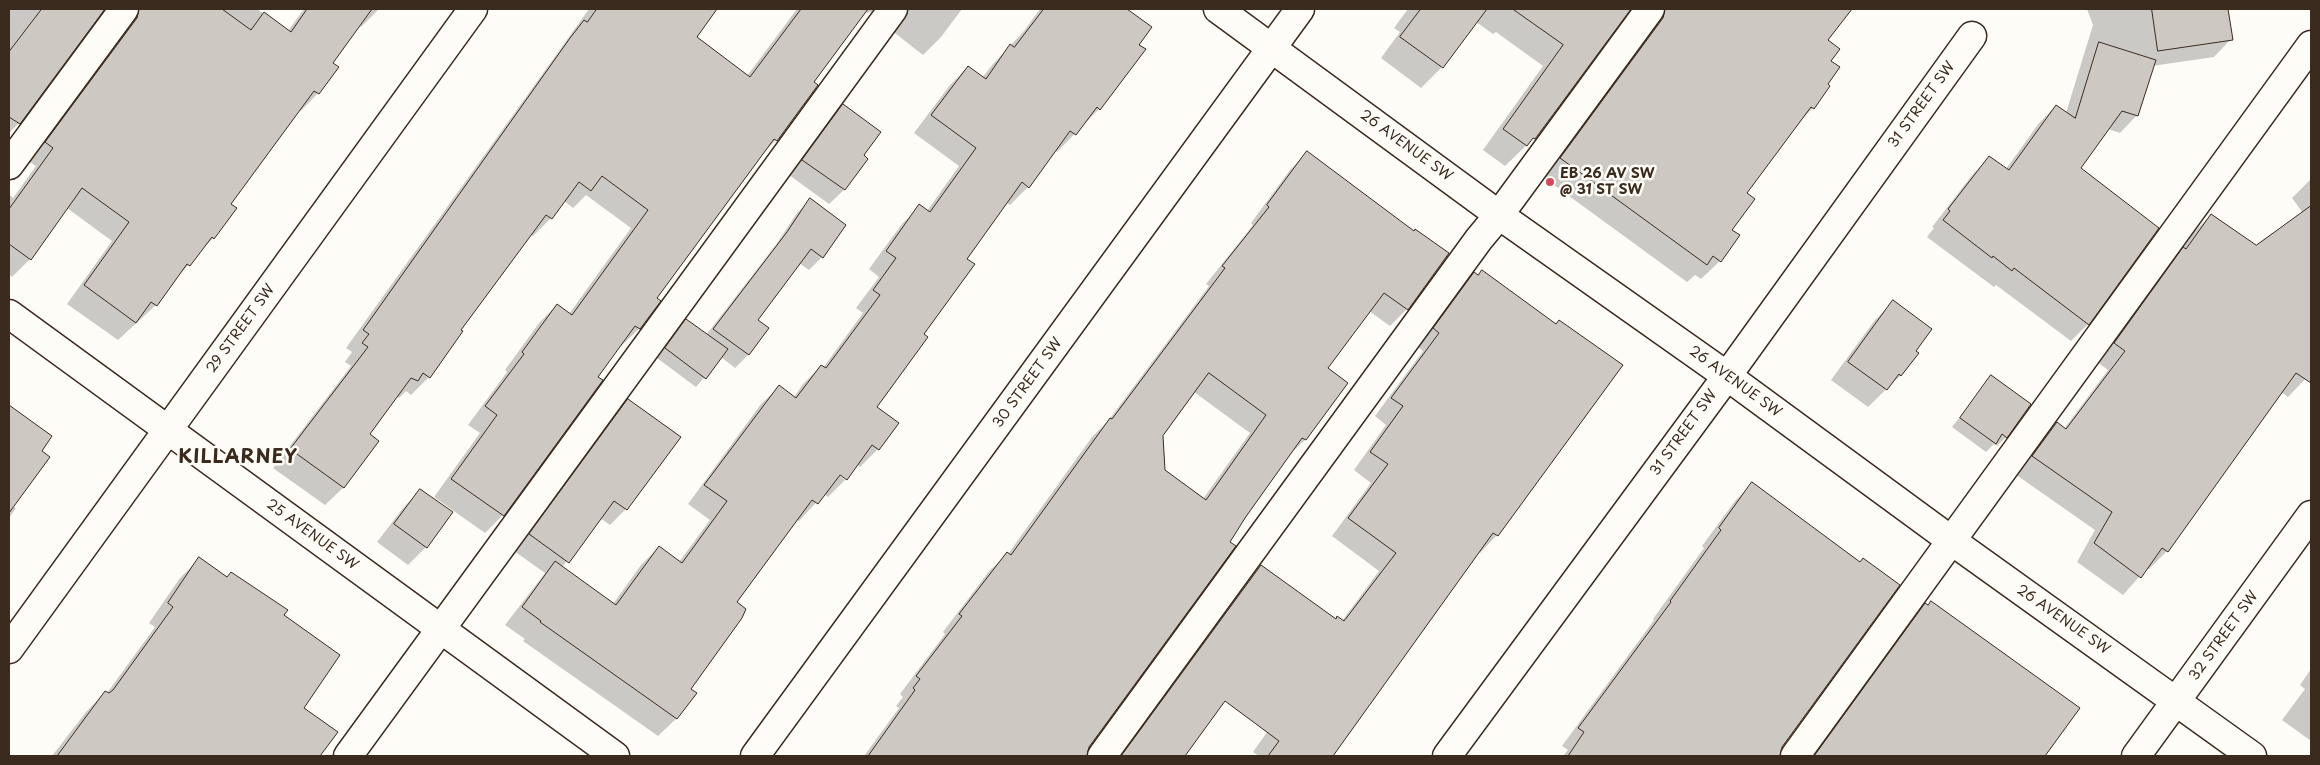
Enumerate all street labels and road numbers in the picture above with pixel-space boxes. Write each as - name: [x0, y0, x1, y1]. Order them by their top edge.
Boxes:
- street label: 31 STREET SW: [1885, 59, 1959, 151]
- street label: 26 AVENUE SW: [1357, 107, 1455, 185]
- street label: 29 STREET SW: [203, 281, 279, 377]
- street label: 30 STREET SW: [990, 335, 1066, 431]
- street label: 26 AVENUE SW: [1686, 343, 1784, 421]
- street label: 31 STREET SW: [1647, 387, 1721, 479]
- street label: 25 AVENUE SW: [263, 496, 361, 574]
- street label: 26 AVENUE SW: [2013, 582, 2113, 658]
- street label: 32 STREET SW: [2186, 588, 2262, 684]

